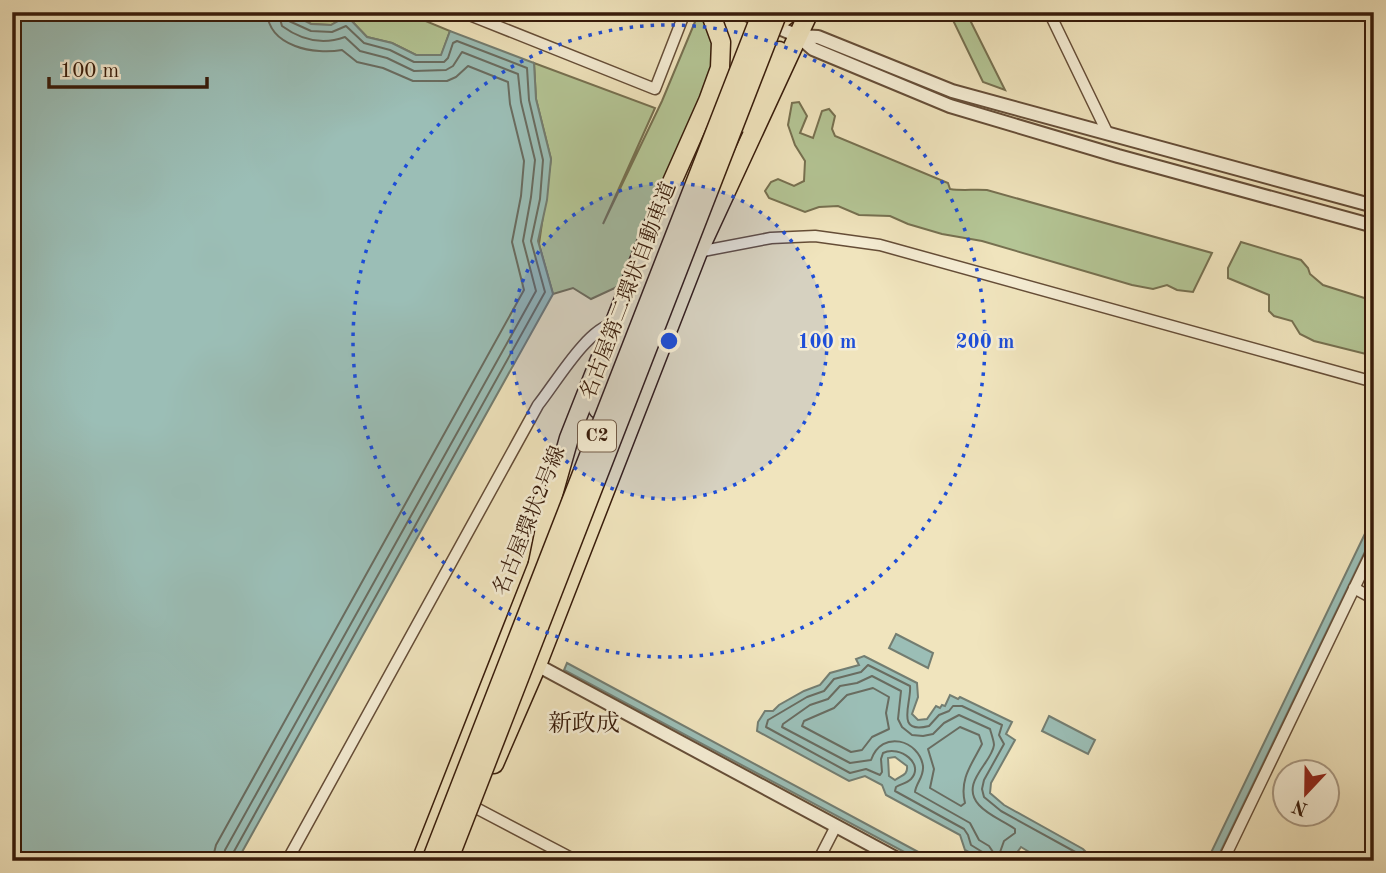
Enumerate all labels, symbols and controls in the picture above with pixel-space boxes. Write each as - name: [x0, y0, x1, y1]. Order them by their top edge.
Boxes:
- scale bar: [49, 46, 206, 90]
- text: 100 m: [60, 61, 119, 82]
- street label: 名古屋第二環状自動車道: [576, 179, 680, 403]
- centre of rings: [657, 329, 681, 353]
- text: 100 m: [797, 332, 857, 353]
- text: 200 m: [955, 332, 1015, 353]
- road number: C2: [578, 420, 616, 452]
- street label: 名古屋環状2号線: [489, 443, 570, 599]
- district label: 新政成: [548, 710, 620, 737]
- north arrow: [1270, 758, 1340, 828]
- text: N: [1290, 795, 1311, 818]

